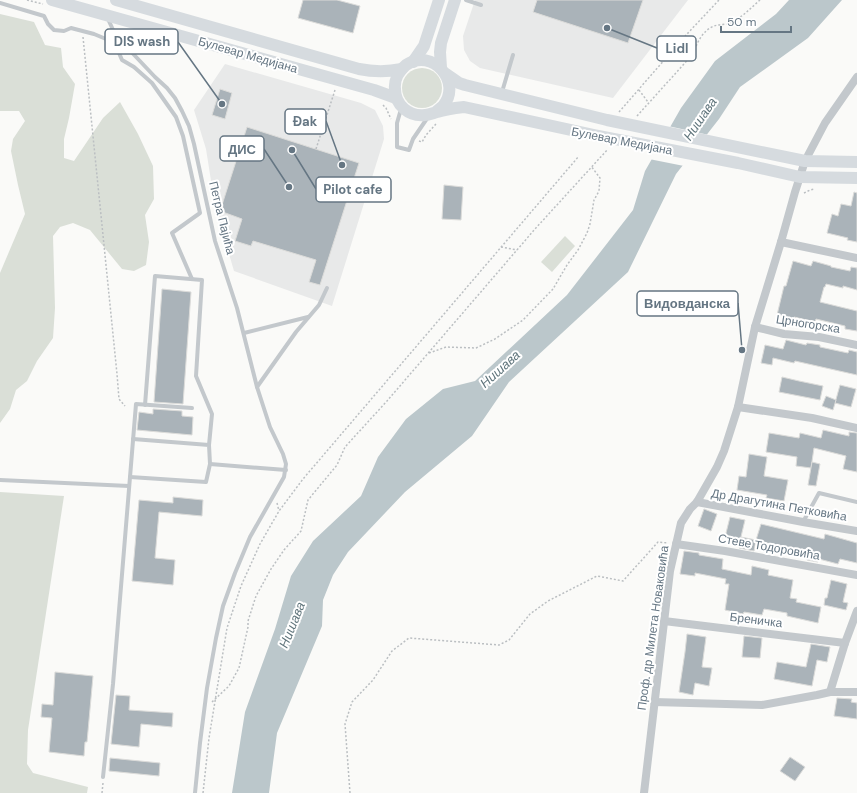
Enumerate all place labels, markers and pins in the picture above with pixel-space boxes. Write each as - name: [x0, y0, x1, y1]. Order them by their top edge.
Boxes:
- callout: DIS wash: [105, 29, 178, 54]
- callout: Lidl: [657, 36, 696, 61]
- callout: Đak: [285, 109, 326, 134]
- callout: ДИС: [220, 136, 264, 161]
- callout: Pilot cafe: [316, 177, 391, 202]
- callout: Видовданска: [637, 291, 738, 316]

